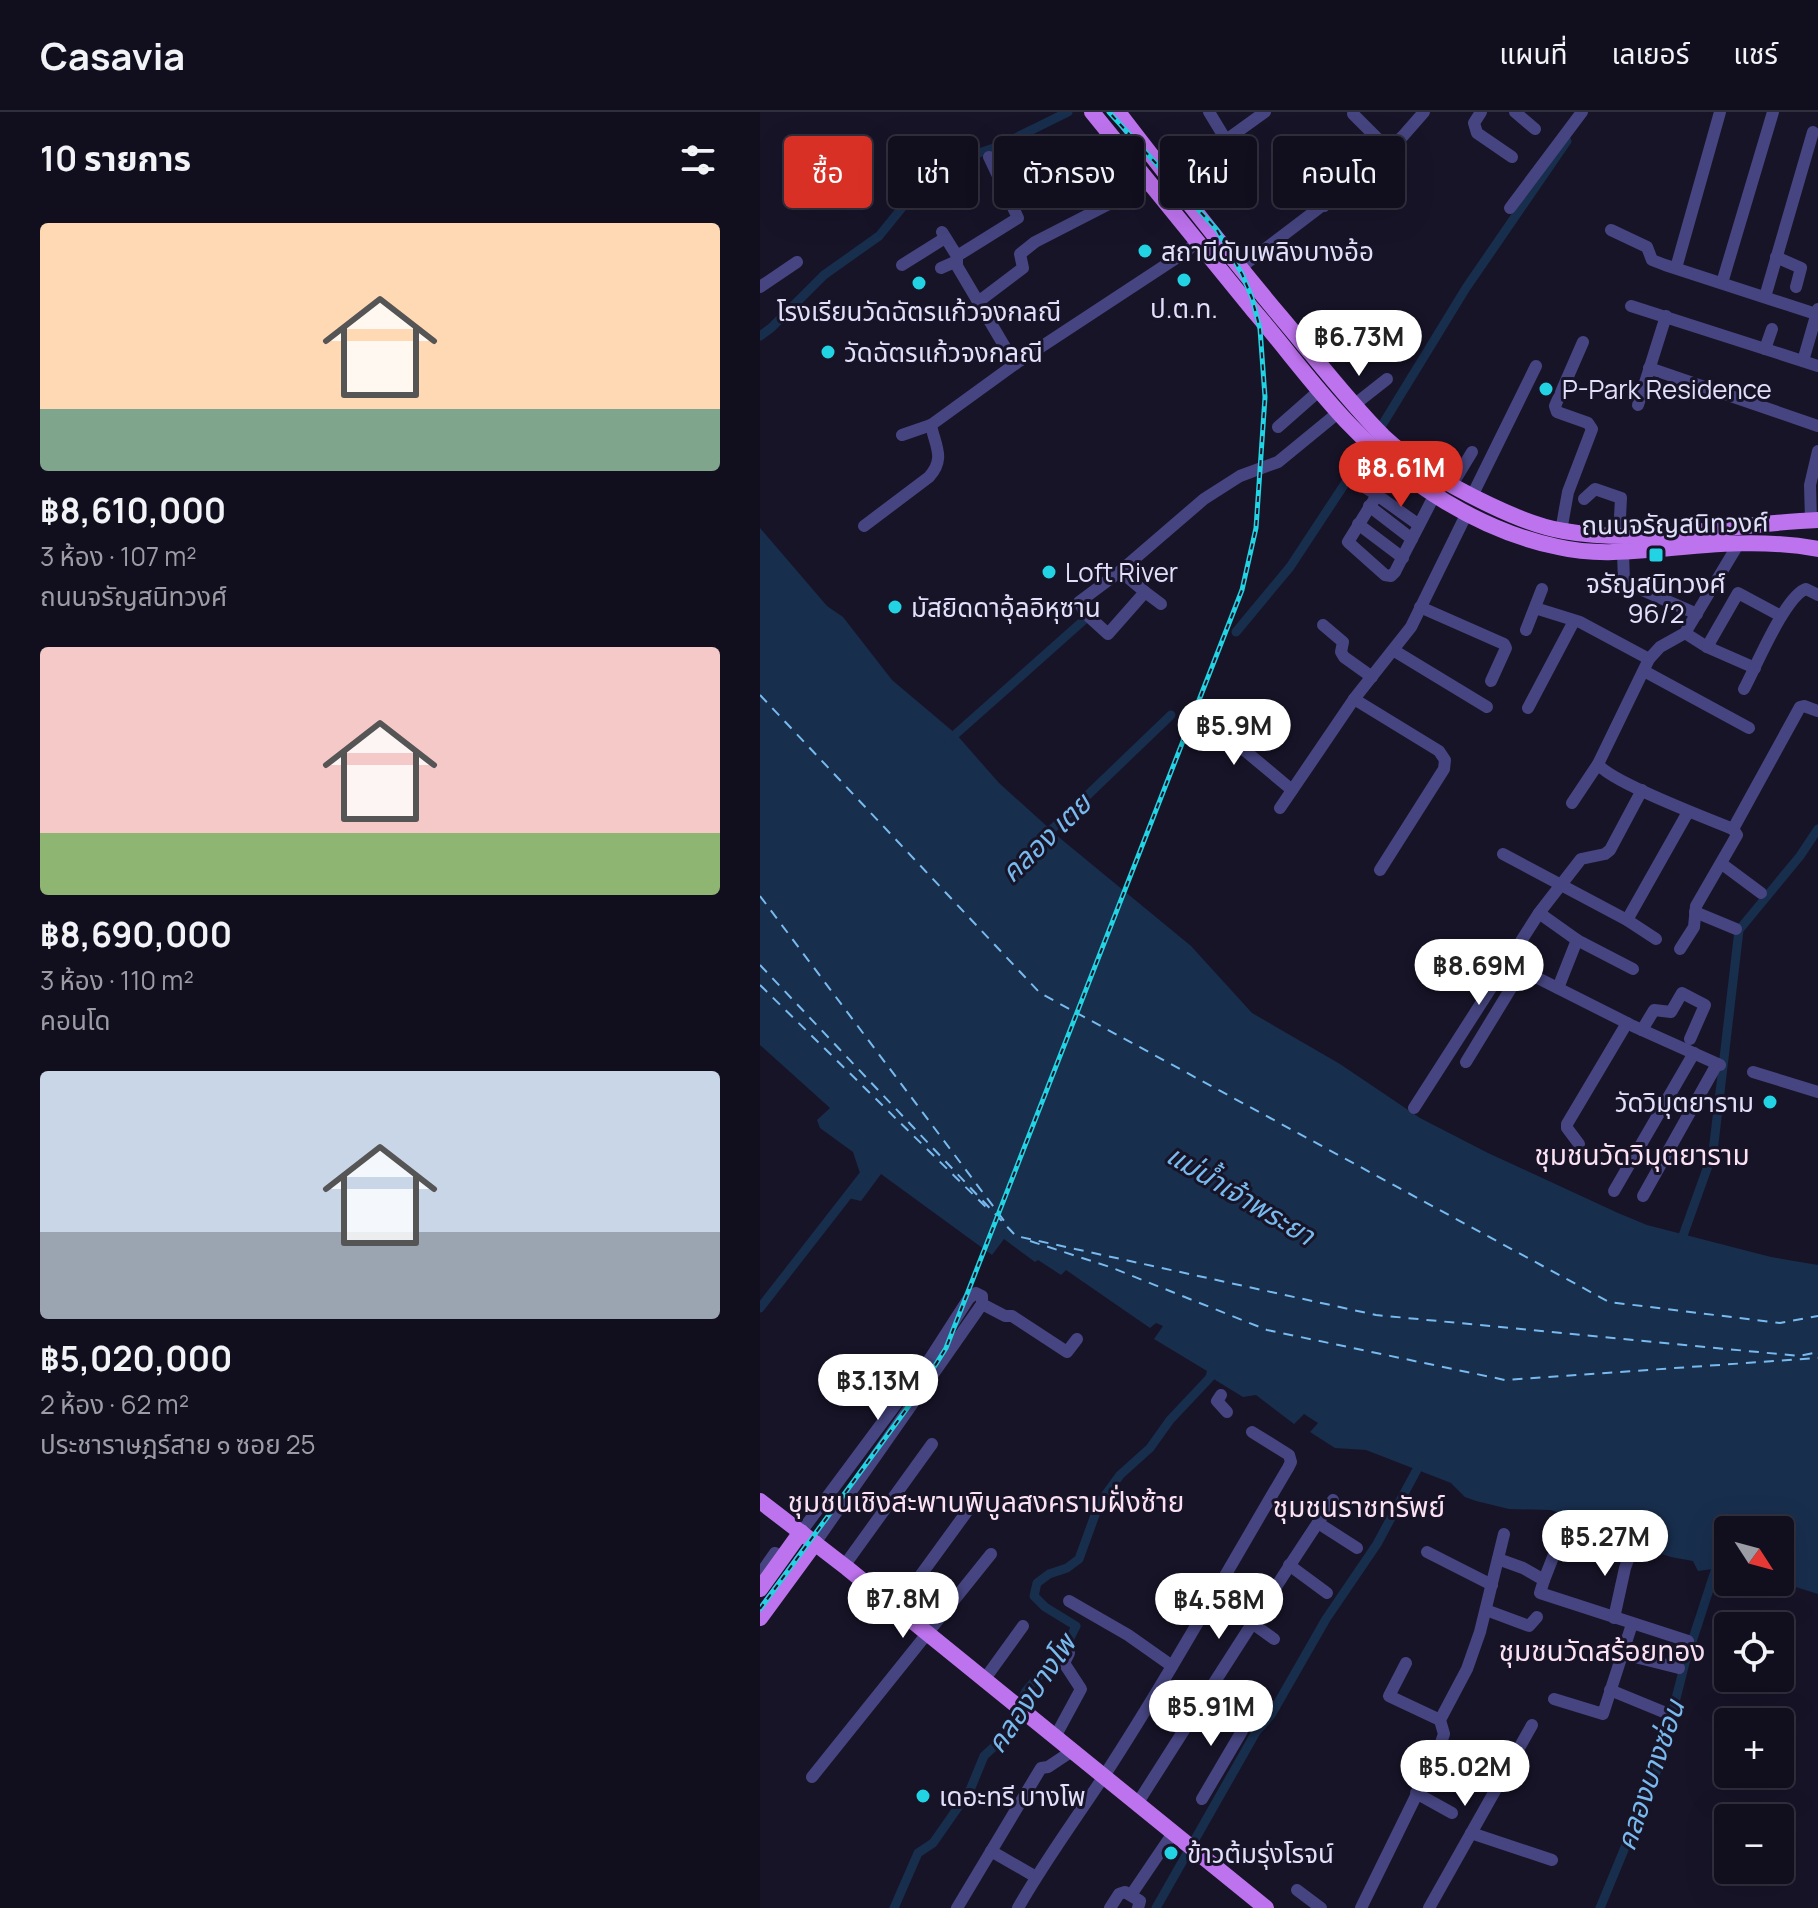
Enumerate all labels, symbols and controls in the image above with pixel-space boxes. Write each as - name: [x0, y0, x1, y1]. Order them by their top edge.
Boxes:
- text: Casavia: [40, 29, 185, 81]
- text: แผนที่: [1499, 34, 1568, 72]
- text: เลเยอร์: [1612, 34, 1689, 72]
- text: แชร์: [1733, 34, 1778, 72]
- text: 10 รายการ: [40, 135, 191, 181]
- chip: ซื้อ: [784, 136, 872, 208]
- chip: เช่า: [888, 136, 978, 208]
- chip: ตัวกรอง: [994, 136, 1144, 208]
- chip: ใหม่: [1160, 136, 1257, 208]
- chip: คอนโด: [1273, 136, 1405, 208]
- icon: filters: [676, 138, 720, 182]
- place label: สถานีดับเพลิงบางอ้อ: [1161, 233, 1374, 269]
- marker: สถานีดับเพลิงบางอ้อ: [1136, 242, 1154, 260]
- marker: ป.ต.ท.: [1175, 271, 1193, 289]
- marker: โรงเรียนวัดฉัตรแก้วจงกลณี: [910, 274, 928, 292]
- icon: home: [308, 275, 452, 419]
- place label: ป.ต.ท.: [1150, 290, 1218, 326]
- place label: โรงเรียนวัดฉัตรแก้วจงกลณี: [777, 293, 1061, 329]
- pin: ฿6.73M: [1294, 310, 1424, 378]
- text: ฿6.73M: [1314, 318, 1404, 354]
- place label: วัดฉัตรแก้วจงกลณี: [844, 334, 1043, 370]
- marker: วัดฉัตรแก้วจงกลณี: [819, 343, 837, 361]
- place label: P-Park Residence: [1562, 371, 1772, 407]
- marker: P-Park Residence: [1537, 380, 1555, 398]
- pin: ฿8.61M: [1336, 441, 1466, 509]
- text: ฿8.61M: [1357, 449, 1445, 485]
- text: ฿8,610,000: [40, 487, 226, 533]
- street label: ถนนจรัญสนิทวงศ์: [1581, 503, 1769, 543]
- text: 3 ห้อง · 107 m²: [40, 538, 197, 574]
- marker: จรัญสนิทวงศ์ 96/2: [1647, 546, 1665, 564]
- place label: Loft River: [1065, 554, 1178, 590]
- marker: Loft River: [1040, 563, 1058, 581]
- place label: จรัญสนิทวงศ์ 96/2: [1586, 565, 1726, 631]
- text: ถนนจรัญสนิทวงศ์: [40, 578, 227, 614]
- place label: มัสยิดดาอุ้ลอิหุซาน: [911, 589, 1101, 625]
- marker: มัสยิดดาอุ้ลอิหุซาน: [886, 598, 904, 616]
- icon: home: [308, 699, 452, 843]
- pin: ฿5.9M: [1178, 699, 1290, 767]
- text: ฿5.9M: [1196, 707, 1272, 743]
- water label: คลอง เตย: [991, 783, 1100, 890]
- text: ฿8,690,000: [40, 911, 232, 957]
- pin: ฿8.69M: [1414, 939, 1544, 1007]
- text: ฿8.69M: [1433, 947, 1525, 983]
- text: 3 ห้อง · 110 m²: [40, 962, 194, 998]
- text: คอนโด: [40, 1002, 111, 1038]
- place label: วัดวิมุตยาราม: [1615, 1084, 1754, 1120]
- marker: วัดวิมุตยาราม: [1761, 1093, 1779, 1111]
- icon: home: [308, 1123, 452, 1267]
- water label: แม่น้ำเจ้าพระยา: [1160, 1135, 1323, 1254]
- district label: ชุมชนวัดวิมุตยาราม: [1534, 1135, 1750, 1173]
- text: ฿5,020,000: [40, 1335, 232, 1381]
- pin: ฿3.13M: [813, 1354, 943, 1422]
- text: ฿3.13M: [836, 1362, 920, 1398]
- text: 2 ห้อง · 62 m²: [40, 1386, 189, 1422]
- text: ประชาราษฎร์สาย ๑ ซอย 25: [40, 1426, 316, 1462]
- district label: ชุมชนเชิงสะพานพิบูลสงครามฝั่งซ้าย: [788, 1482, 1184, 1520]
- district label: ชุมชนราชทรัพย์: [1273, 1487, 1445, 1525]
- pin: ฿5.27M: [1540, 1510, 1670, 1578]
- north arrow: [1714, 1516, 1794, 1596]
- map controls: [1714, 1516, 1794, 1884]
- text: ฿5.27M: [1560, 1518, 1650, 1554]
- pin: ฿7.8M: [847, 1572, 959, 1640]
- pin: ฿4.58M: [1154, 1573, 1284, 1641]
- text: ฿7.8M: [866, 1580, 940, 1616]
- text: ฿4.58M: [1173, 1581, 1265, 1617]
- button: locate: [1714, 1612, 1794, 1692]
- water label: คลองบางโพ: [976, 1623, 1086, 1760]
- district label: ชุมชนวัดสร้อยทอง: [1499, 1631, 1705, 1669]
- pin: ฿5.91M: [1146, 1680, 1276, 1748]
- text: ฿5.91M: [1167, 1688, 1255, 1724]
- water label: คลองบางซ่อน: [1606, 1693, 1693, 1855]
- button: +: [1714, 1708, 1794, 1788]
- pin: ฿5.02M: [1400, 1740, 1530, 1808]
- text: ฿5.02M: [1418, 1748, 1512, 1784]
- place label: เดอะทรี บางโพ: [939, 1778, 1086, 1814]
- marker: เดอะทรี บางโพ: [914, 1787, 932, 1805]
- button: −: [1714, 1804, 1794, 1884]
- place label: ข้าวต้มรุ่งโรจน์: [1187, 1835, 1334, 1871]
- marker: ข้าวต้มรุ่งโรจน์: [1162, 1844, 1180, 1862]

